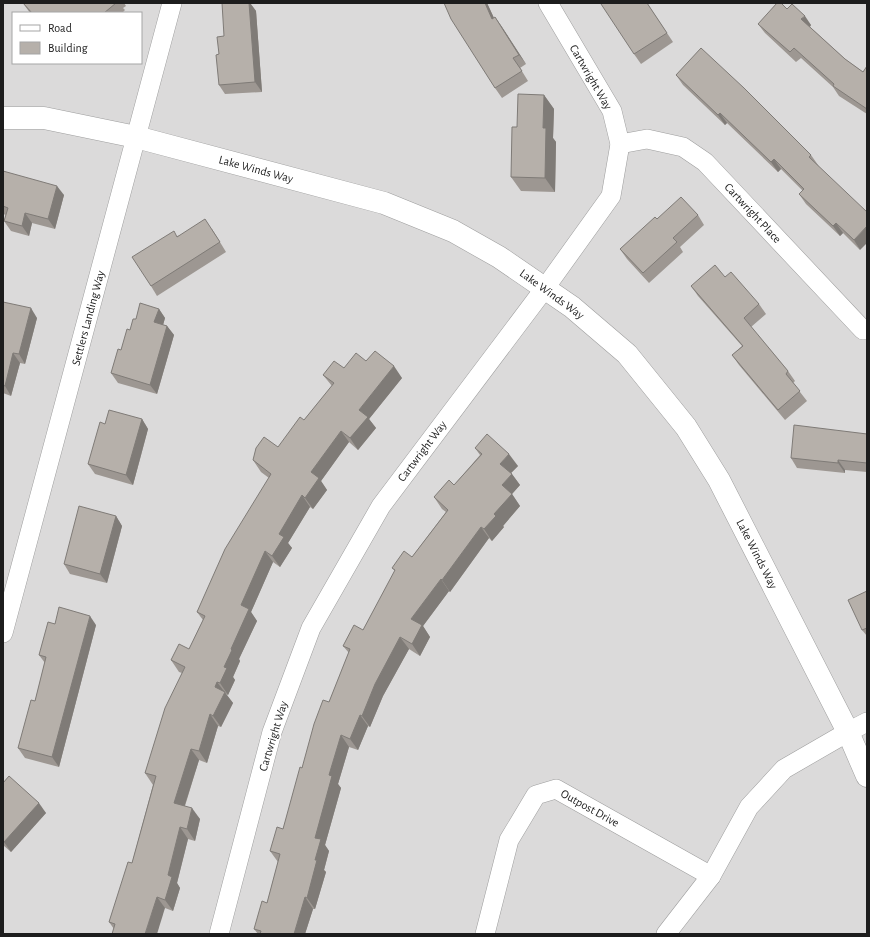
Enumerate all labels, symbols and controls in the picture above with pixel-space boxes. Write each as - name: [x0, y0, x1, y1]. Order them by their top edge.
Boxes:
- legend: [12, 12, 142, 64]
- text: Road: [48, 22, 72, 34]
- text: Building: [48, 42, 88, 54]
- street label: Cartwright Way: [567, 43, 614, 112]
- street label: Lake Winds Way: [217, 153, 294, 186]
- street label: Cartwright Place: [722, 181, 784, 245]
- street label: Lake Winds Way: [517, 267, 586, 322]
- street label: Settlers Landing Way: [70, 269, 107, 367]
- street label: Cartwright Way: [395, 418, 449, 484]
- street label: Lake Winds Way: [733, 517, 780, 591]
- street label: Cartwright Way: [257, 699, 290, 773]
- street label: Outpost Drive: [559, 787, 621, 829]

